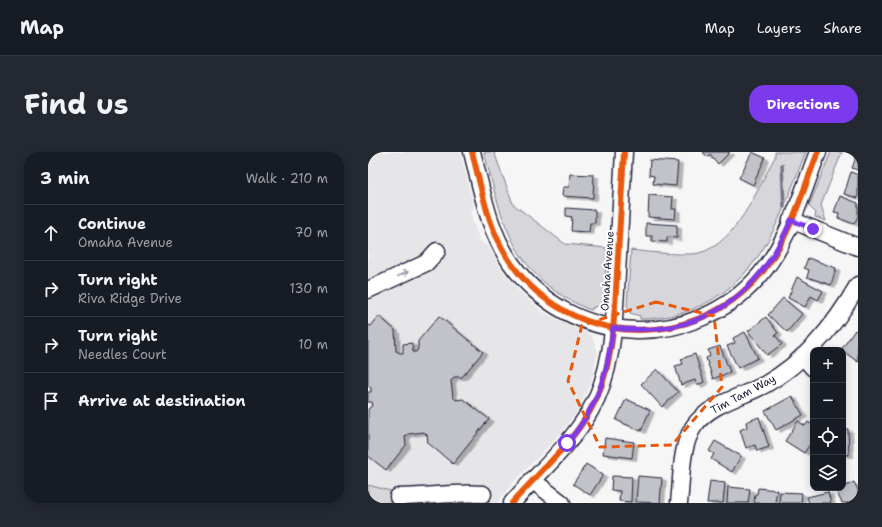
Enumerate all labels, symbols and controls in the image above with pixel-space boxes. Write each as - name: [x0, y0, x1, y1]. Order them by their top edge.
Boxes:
- text: Map: [20, 15, 64, 40]
- text: Map: [705, 19, 735, 37]
- text: Layers: [757, 19, 801, 37]
- text: Share: [823, 19, 862, 37]
- text: Find us: [24, 85, 129, 123]
- button: Directions: [749, 85, 858, 123]
- text: 3 min: [40, 167, 90, 189]
- text: Walk · 210 m: [246, 170, 328, 187]
- text: Continue: [78, 214, 146, 234]
- route end: [804, 220, 822, 238]
- icon: ahead: [40, 222, 62, 244]
- text: 70 m: [294, 224, 328, 241]
- street label: Omaha Avenue: [597, 230, 618, 312]
- text: Omaha Avenue: [78, 234, 173, 251]
- text: Turn right: [78, 270, 158, 290]
- one-way arrow: [397, 270, 409, 277]
- icon: right: [40, 278, 62, 300]
- text: 130 m: [290, 280, 328, 297]
- text: Riva Ridge Drive: [78, 290, 182, 307]
- text: Turn right: [78, 326, 158, 346]
- icon: right: [40, 334, 62, 356]
- text: 10 m: [298, 336, 328, 353]
- text: Needles Court: [78, 346, 167, 363]
- map controls: [810, 347, 846, 491]
- button: +: [810, 347, 846, 383]
- street label: Tim Tam Way: [708, 371, 778, 418]
- button: −: [810, 383, 846, 419]
- icon: arrive: [40, 390, 62, 412]
- text: Arrive at destination: [78, 391, 246, 411]
- button: locate: [810, 419, 846, 455]
- route start: [558, 434, 576, 452]
- button: layers: [810, 455, 846, 491]

